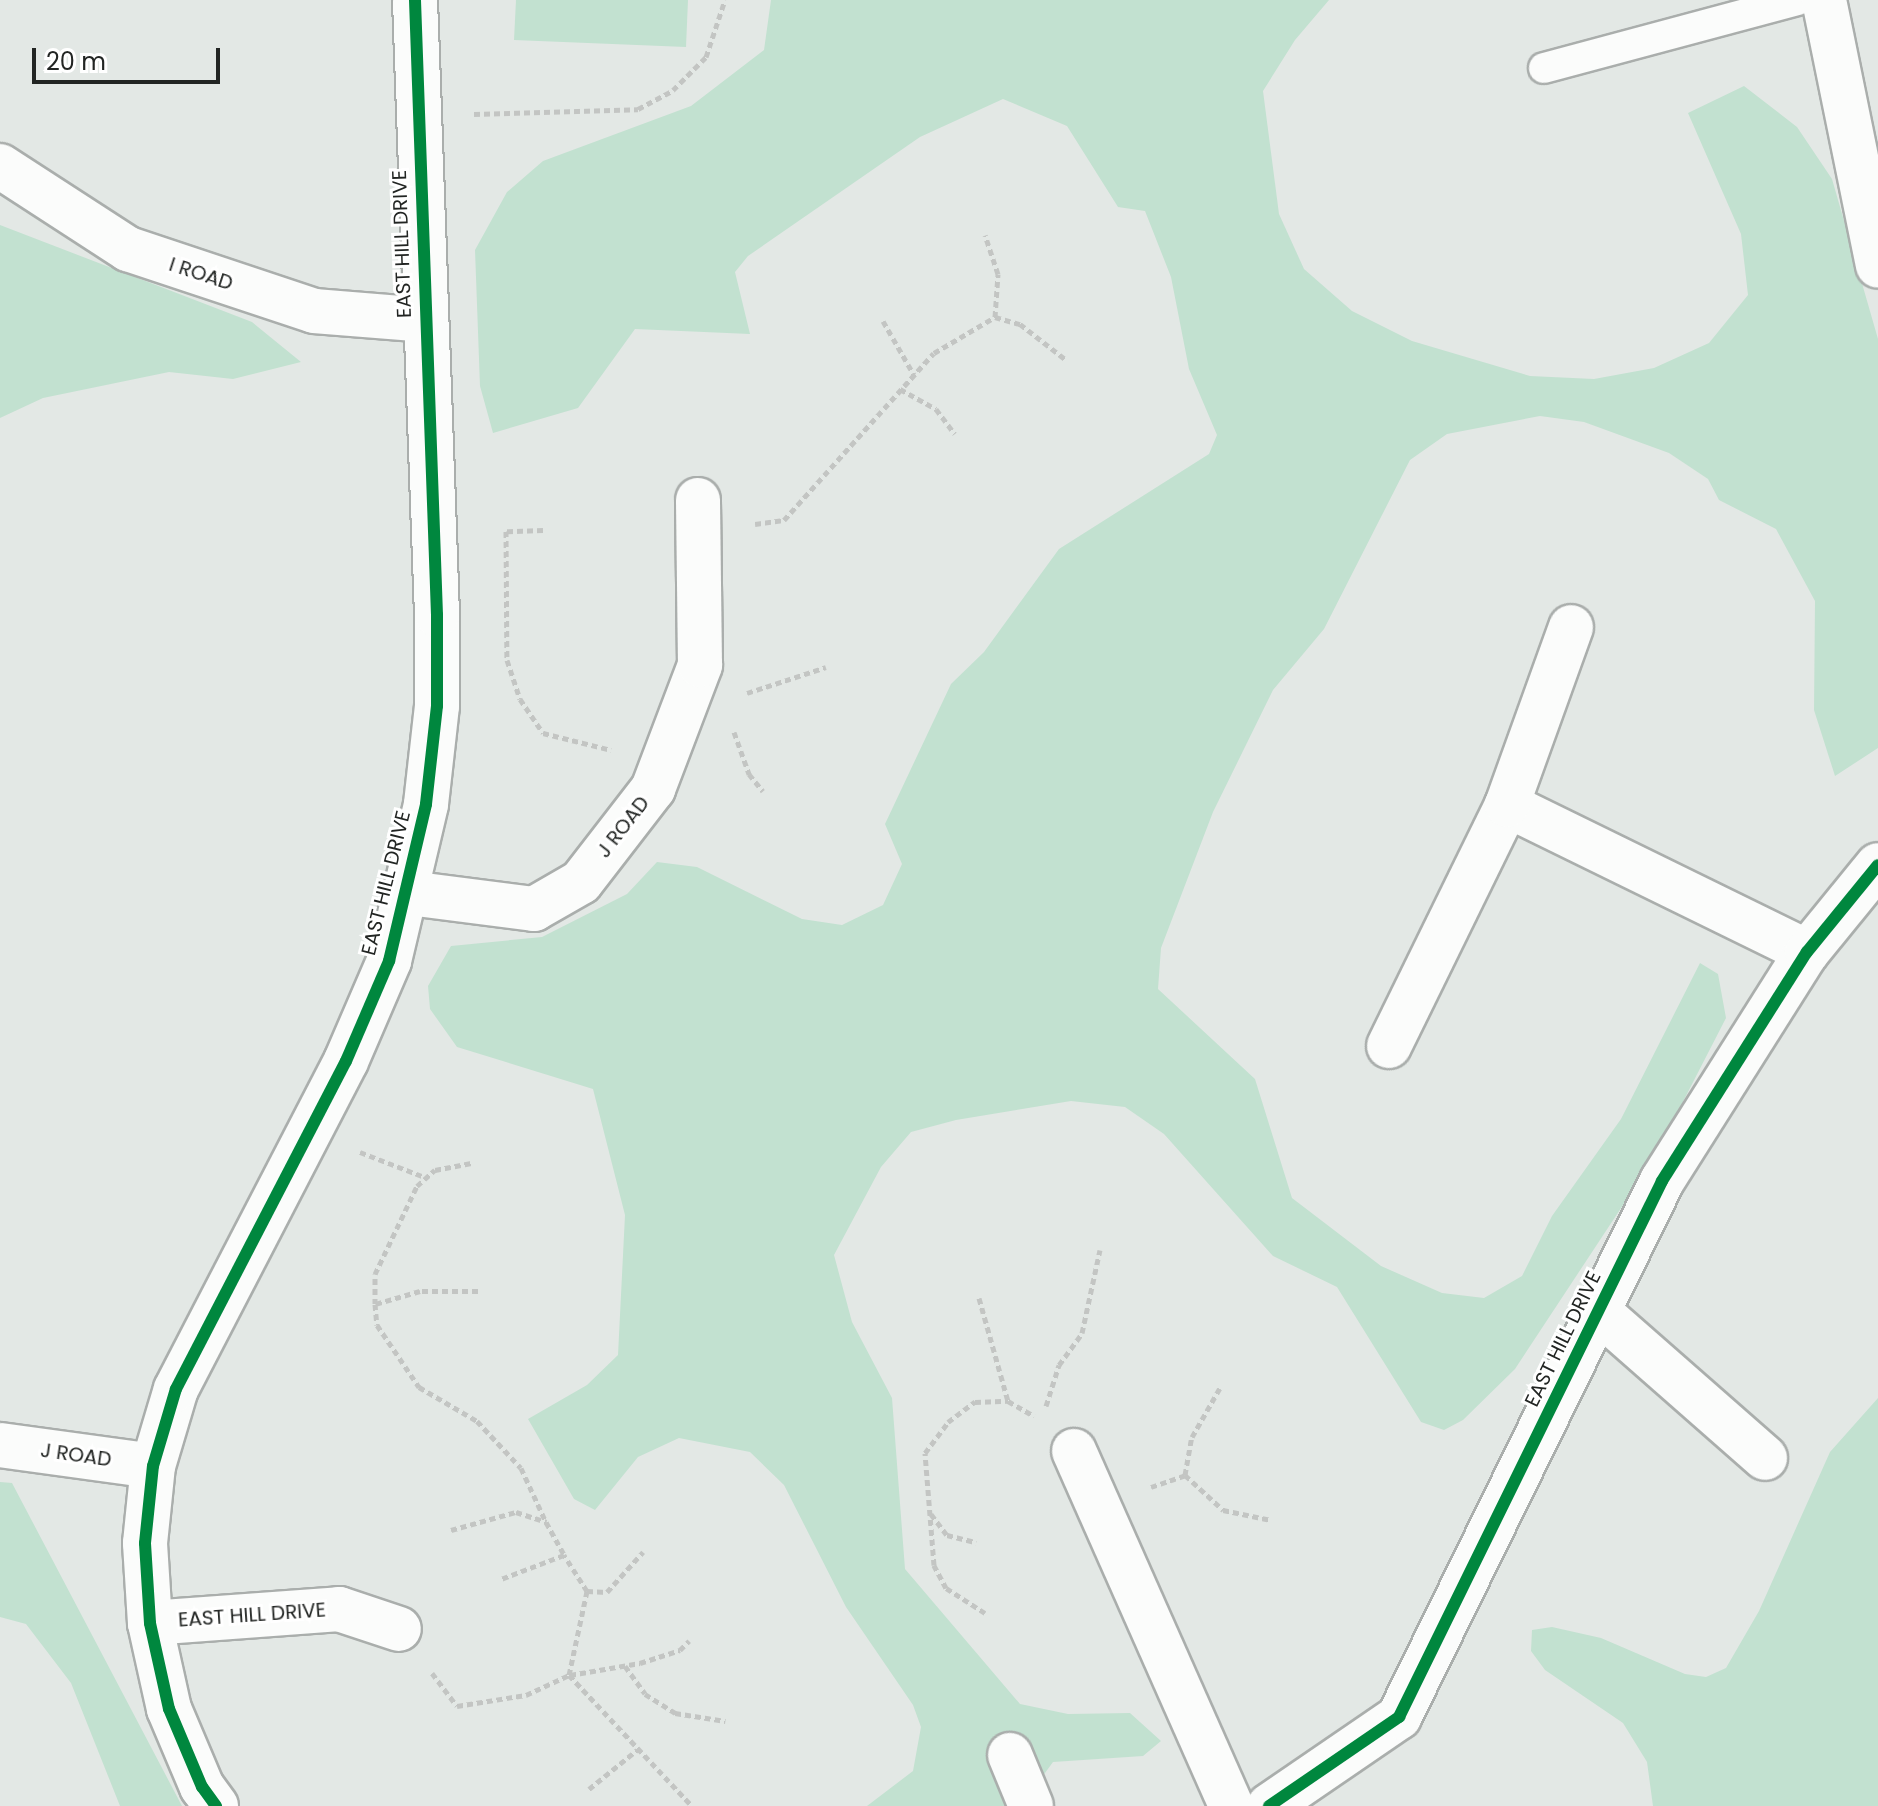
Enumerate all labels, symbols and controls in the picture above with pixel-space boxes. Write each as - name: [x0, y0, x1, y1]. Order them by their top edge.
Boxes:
- scale bar: [36, 32, 224, 82]
- text: 20 m: [46, 45, 106, 78]
- street label: EAST HILL DRIVE: [387, 170, 417, 318]
- street label: I ROAD: [166, 252, 236, 296]
- street label: J ROAD: [592, 791, 654, 863]
- street label: EAST HILL DRIVE: [356, 808, 416, 958]
- street label: EAST HILL DRIVE: [1520, 1267, 1606, 1411]
- street label: J ROAD: [39, 1438, 113, 1472]
- street label: EAST HILL DRIVE: [177, 1598, 327, 1632]

